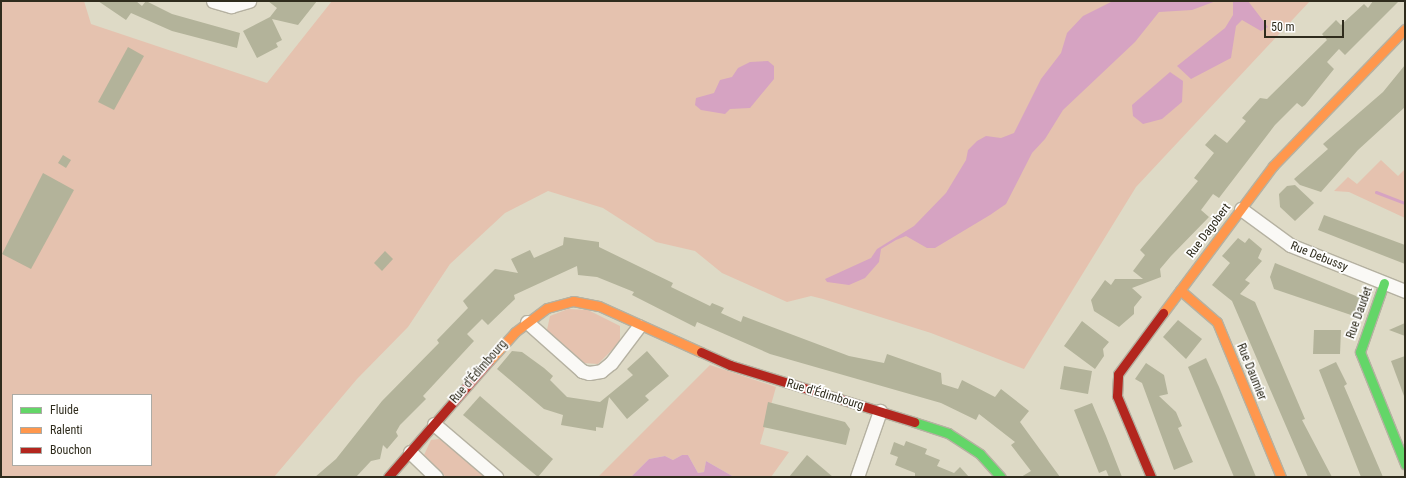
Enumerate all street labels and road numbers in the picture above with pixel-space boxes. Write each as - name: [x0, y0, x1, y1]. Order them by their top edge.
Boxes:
- street label: Rue Dagobert: [1184, 201, 1234, 261]
- street label: Rue Debussy: [1288, 239, 1350, 275]
- street label: Rue Daudet: [1344, 285, 1376, 341]
- street label: Rue d'Édimbourg: [448, 337, 510, 407]
- street label: Rue Daumier: [1233, 341, 1269, 403]
- street label: Rue d'Édimbourg: [785, 377, 865, 413]

